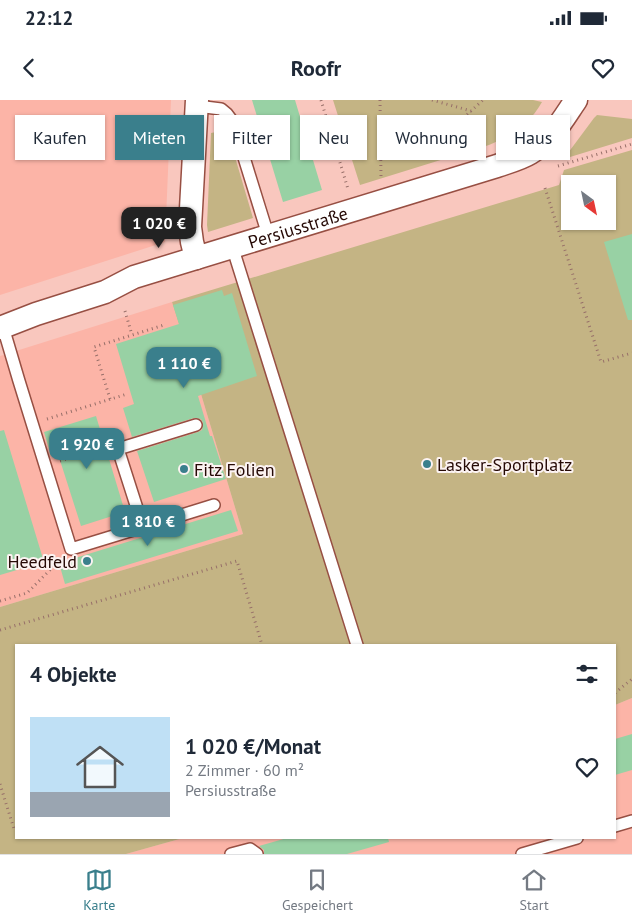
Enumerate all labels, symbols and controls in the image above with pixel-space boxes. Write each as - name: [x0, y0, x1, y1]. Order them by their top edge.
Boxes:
- text: 22:12: [25, 6, 73, 30]
- icon: back: [15, 54, 43, 82]
- text: Roofr: [291, 54, 341, 82]
- icon: heart: [589, 54, 617, 82]
- chip: Kaufen: [15, 115, 105, 160]
- chip: Mieten: [115, 115, 204, 160]
- chip: Filter: [214, 115, 290, 160]
- chip: Neu: [300, 115, 367, 160]
- chip: Wohnung: [377, 115, 486, 160]
- chip: Haus: [496, 115, 570, 160]
- north arrow: [561, 175, 616, 230]
- map controls: [561, 175, 616, 230]
- street label: Persiusstraße: [245, 201, 350, 253]
- pin: 1 020 €: [113, 206, 205, 249]
- text: 1 020 €: [132, 213, 186, 233]
- pin: 1 110 €: [138, 346, 230, 389]
- text: 1 110 €: [157, 353, 211, 373]
- pin: 1 920 €: [41, 428, 133, 470]
- text: 1 920 €: [60, 434, 114, 454]
- place label: Lasker-Sportplatz: [437, 453, 572, 476]
- place label: Fitz Folien: [194, 458, 275, 481]
- marker: Lasker-Sportplatz: [421, 458, 433, 470]
- marker: Fitz Folien: [178, 463, 190, 475]
- pin: 1 810 €: [102, 504, 194, 547]
- text: 1 810 €: [121, 511, 175, 531]
- place label: Heedfeld: [8, 550, 77, 573]
- marker: Heedfeld: [81, 555, 93, 567]
- icon: filters: [573, 660, 601, 688]
- text: 4 Objekte: [30, 661, 117, 688]
- text: 1 020 €/Monat: [185, 733, 321, 760]
- icon: home: [70, 737, 130, 797]
- icon: heart: [573, 753, 601, 781]
- text: 2 Zimmer · 60 m²: [185, 760, 304, 780]
- text: Persiusstraße: [185, 780, 276, 800]
- tab: Karte: [83, 866, 115, 914]
- tab: Gespeichert: [282, 866, 353, 914]
- tab: Start: [520, 866, 549, 914]

